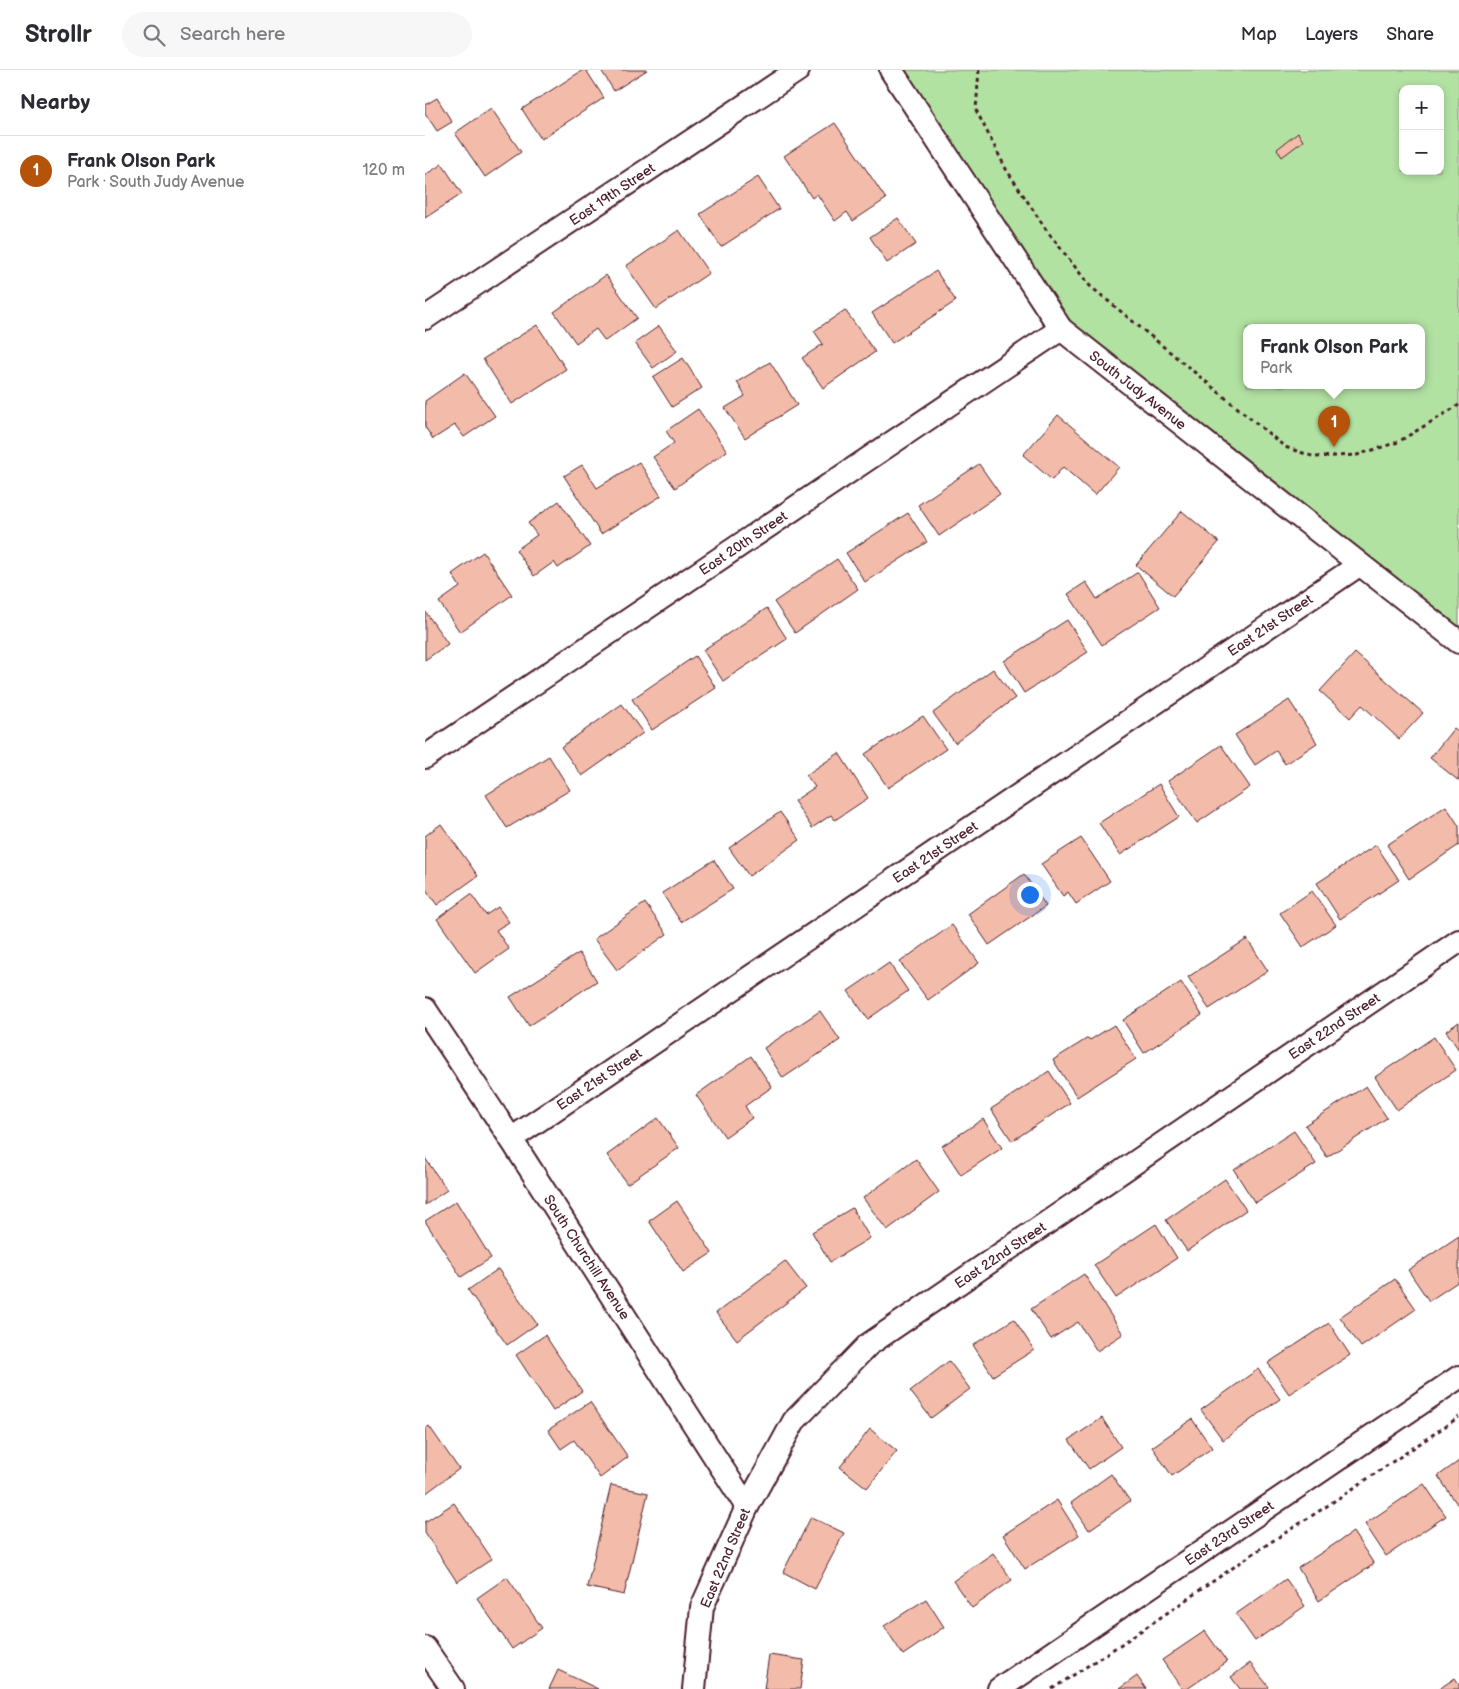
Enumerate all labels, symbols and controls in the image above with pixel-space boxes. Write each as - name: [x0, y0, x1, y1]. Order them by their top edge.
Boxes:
- search box: [122, 12, 472, 57]
- text: Strollr: [25, 20, 92, 49]
- icon: search: [140, 21, 168, 49]
- text: Search here: [180, 23, 285, 46]
- text: Map: [1241, 24, 1277, 45]
- text: Layers: [1305, 24, 1358, 45]
- text: Share: [1386, 24, 1434, 45]
- map controls: [1399, 85, 1444, 175]
- button: +: [1399, 85, 1444, 130]
- text: Nearby: [20, 90, 90, 115]
- button: −: [1399, 130, 1444, 175]
- text: Frank Olson Park: [67, 150, 215, 173]
- street label: East 19th Street: [566, 159, 659, 229]
- text: 1: [33, 161, 39, 180]
- text: 120 m: [362, 161, 405, 180]
- text: Park · South Judy Avenue: [67, 173, 245, 192]
- popup: [1243, 324, 1425, 389]
- text: Frank Olson Park: [1260, 336, 1408, 359]
- street label: South Judy Avenue: [1086, 347, 1190, 434]
- text: Park: [1260, 359, 1292, 378]
- pin: 1: [1318, 406, 1350, 447]
- street label: East 20th Street: [696, 507, 791, 579]
- street label: East 21st Street: [1225, 590, 1317, 660]
- street label: East 21st Street: [890, 817, 982, 887]
- your location: [1017, 882, 1043, 908]
- street label: East 22nd Street: [1285, 989, 1384, 1063]
- street label: East 21st Street: [554, 1044, 646, 1114]
- street label: South Churchill Avenue: [540, 1192, 633, 1323]
- street label: East 22nd Street: [951, 1218, 1050, 1292]
- street label: East 23rd Street: [1182, 1497, 1278, 1569]
- street label: East 22nd Street: [697, 1505, 754, 1611]

